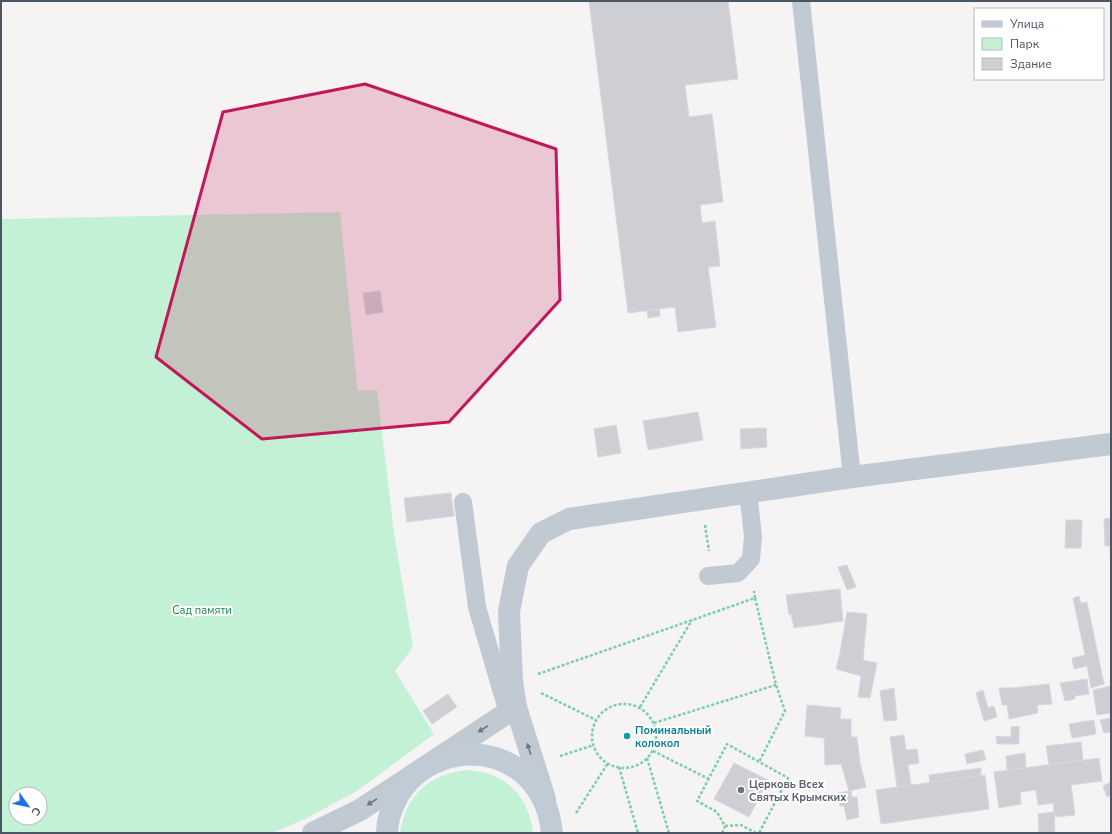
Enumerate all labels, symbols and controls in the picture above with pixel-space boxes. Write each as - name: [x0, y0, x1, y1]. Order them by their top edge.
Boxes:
- legend: [974, 8, 1104, 80]
- text: Улица: [1009, 16, 1044, 32]
- text: Парк: [1010, 36, 1040, 52]
- text: Здание: [1010, 56, 1052, 72]
- park label: Сад памяти: [172, 603, 232, 618]
- place label: Поминальный колокол: [635, 723, 711, 751]
- one-way arrow: [478, 725, 489, 733]
- marker: Поминальный колокол: [622, 731, 632, 741]
- one-way arrow: [526, 743, 532, 755]
- place label: Церковь Всех Святых Крымских: [749, 777, 847, 805]
- marker: Церковь Всех Святых Крымских: [736, 785, 746, 795]
- north arrow: [8, 786, 48, 826]
- one-way arrow: [367, 798, 377, 806]
- text: С: [27, 804, 44, 819]

